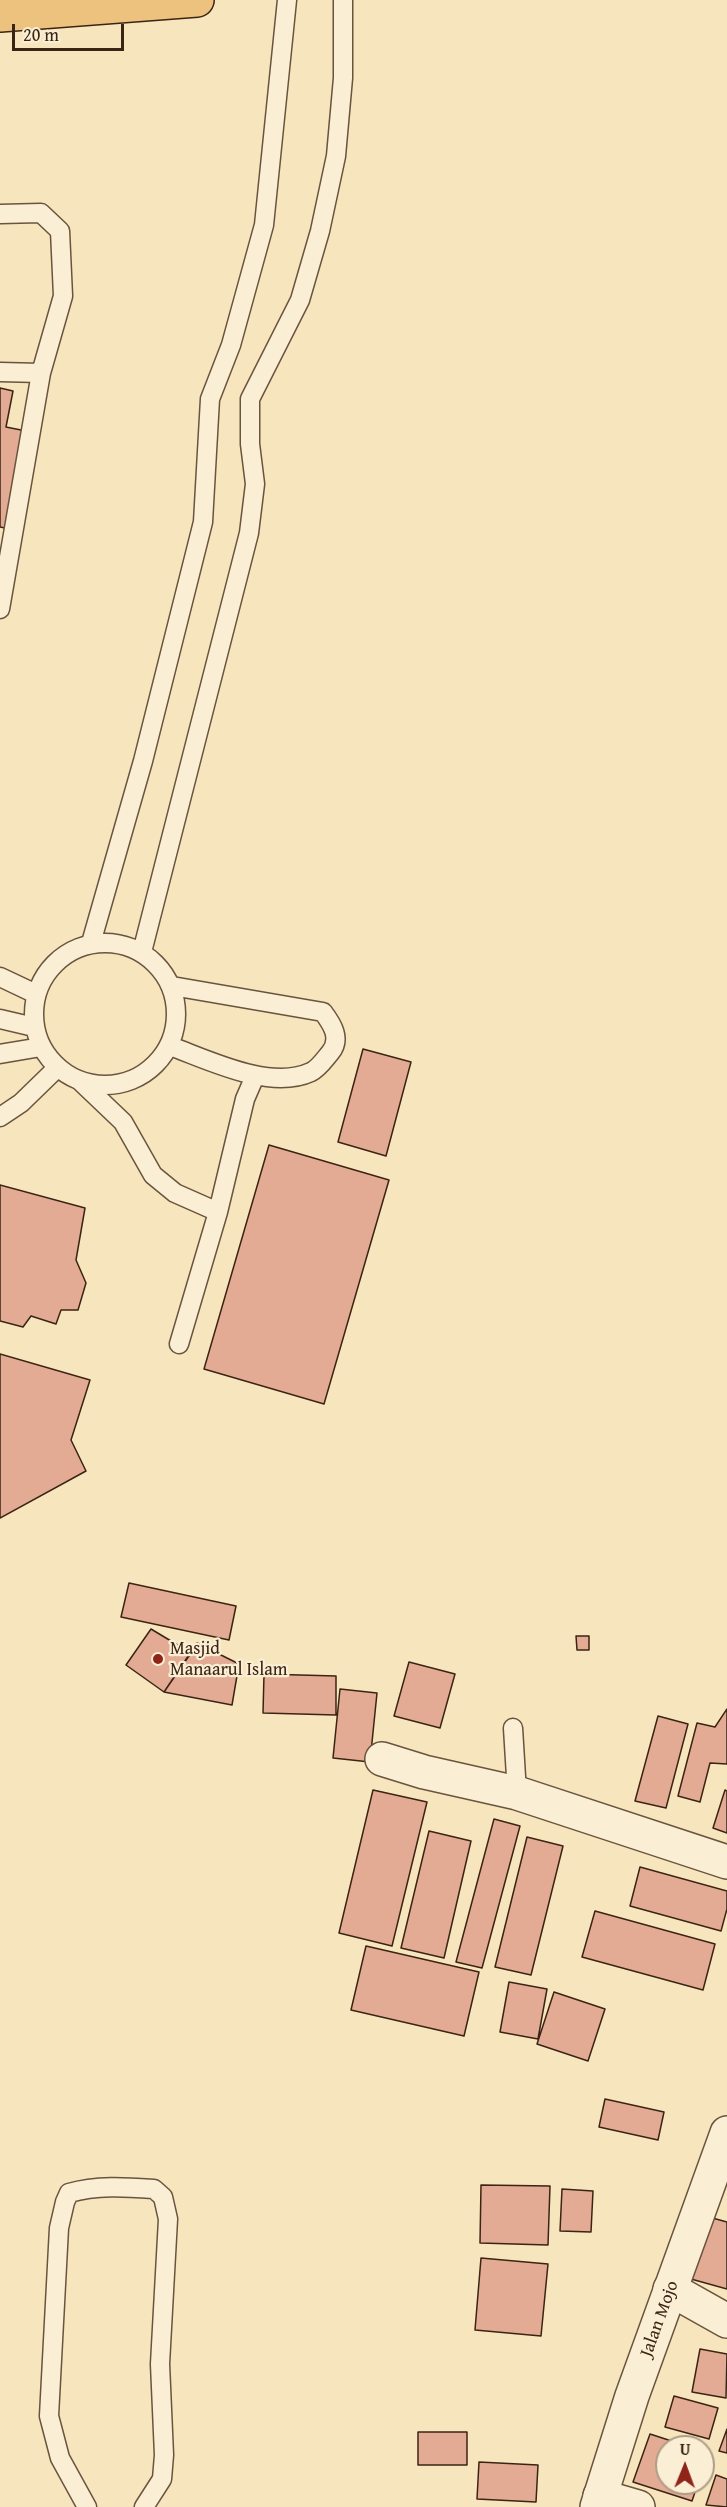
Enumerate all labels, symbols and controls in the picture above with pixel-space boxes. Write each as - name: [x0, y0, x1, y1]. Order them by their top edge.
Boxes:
- scale bar: [15, 12, 128, 50]
- text: 20 m: [23, 21, 59, 48]
- place label: Masjid Manaarul Islam: [170, 1638, 288, 1680]
- marker: Masjid Manaarul Islam: [151, 1652, 165, 1666]
- street label: Jalan Mojo: [636, 2278, 684, 2360]
- north arrow: [655, 2435, 715, 2495]
- text: U: [680, 2437, 691, 2461]

